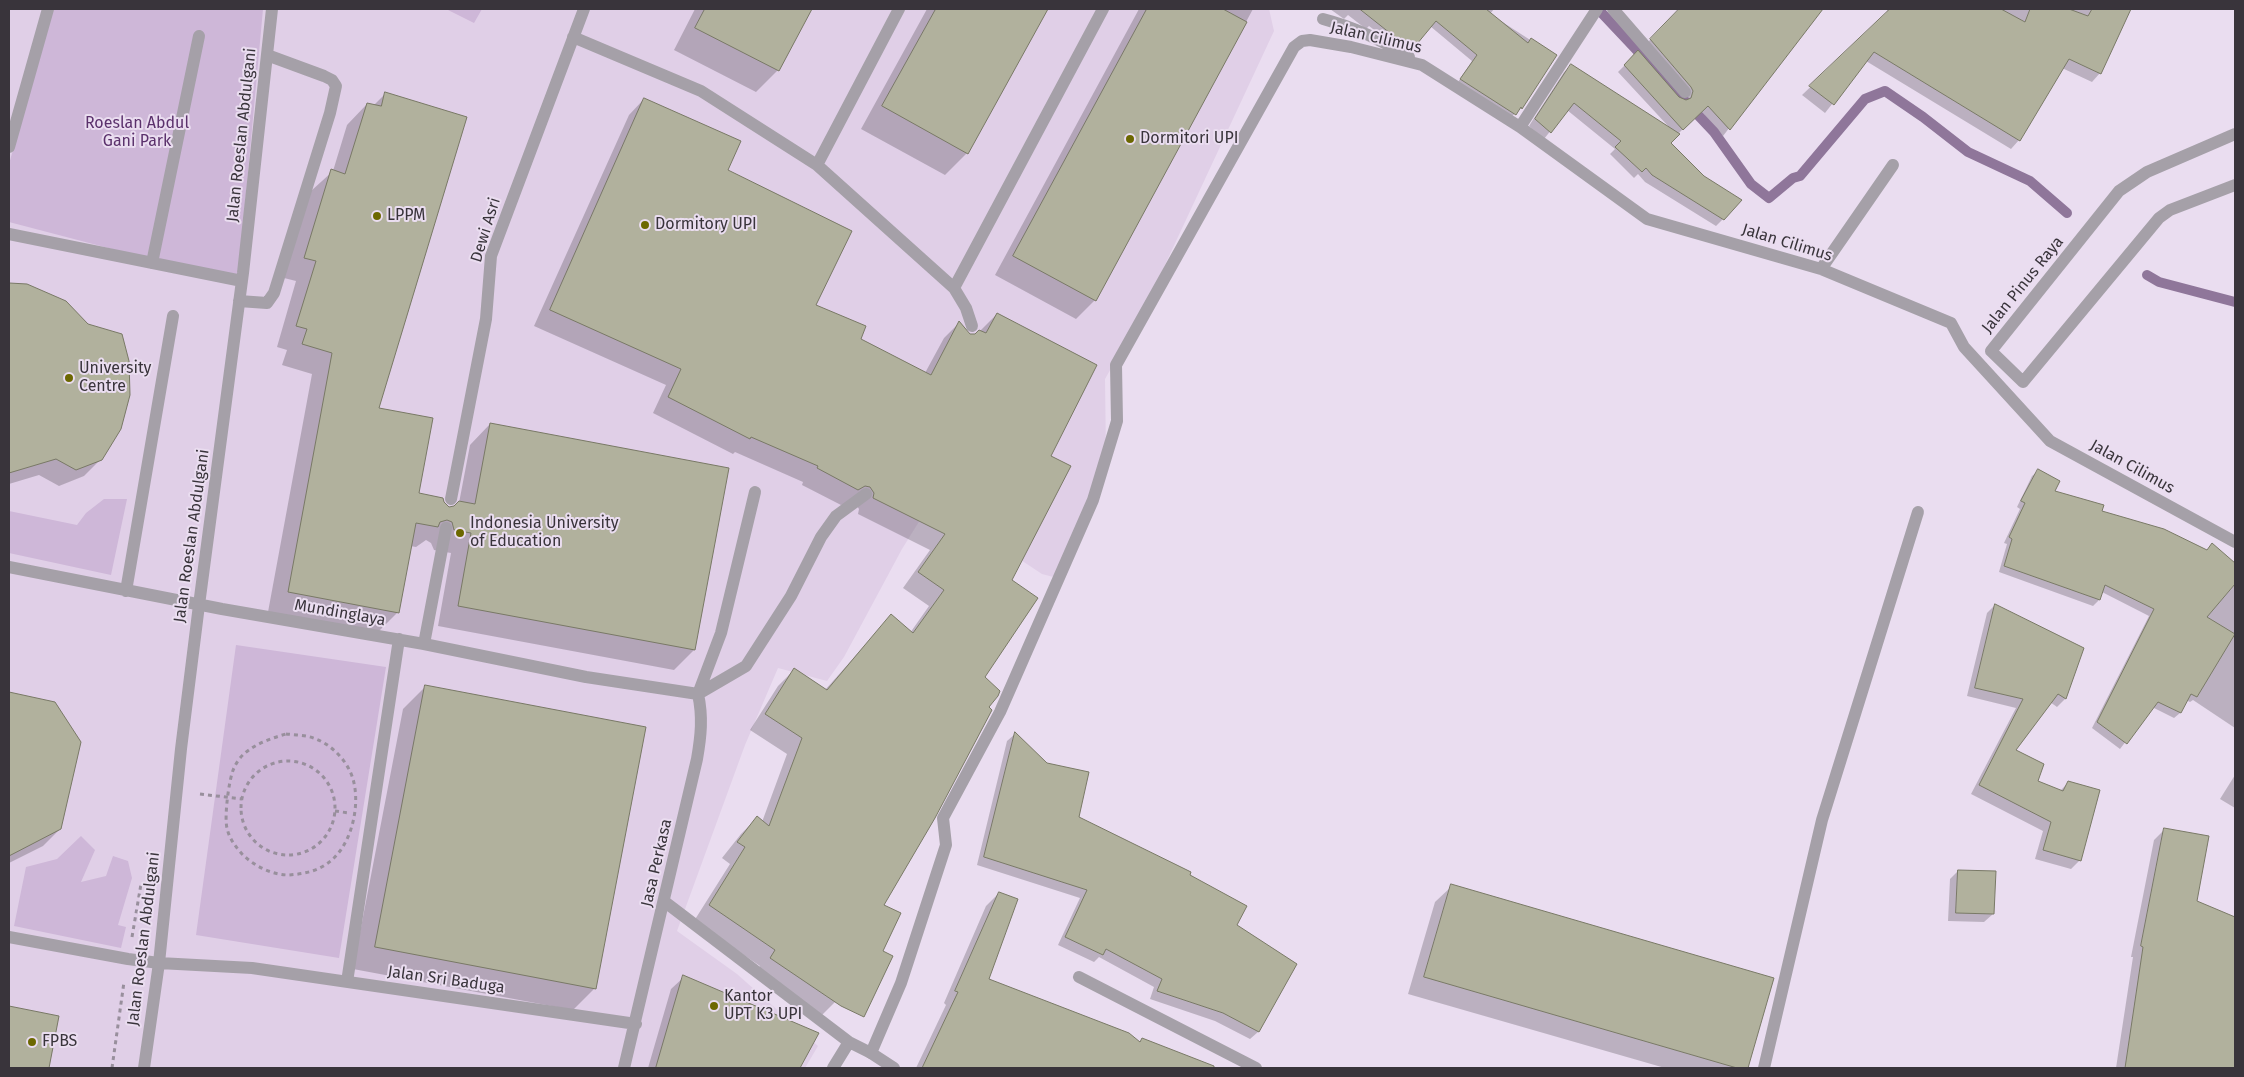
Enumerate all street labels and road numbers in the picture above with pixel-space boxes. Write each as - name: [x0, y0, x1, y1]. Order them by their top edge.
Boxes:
- street label: Jalan Cilimus: [1328, 18, 1424, 58]
- street label: Jalan Roeslan Abdulgani: [223, 47, 261, 223]
- street label: Dewi Asri: [467, 195, 505, 265]
- street label: Jalan Cilimus: [1739, 220, 1835, 266]
- street label: Jalan Pinus Raya: [1978, 233, 2068, 337]
- street label: Jalan Cilimus: [2086, 436, 2178, 498]
- street label: Jalan Roeslan Abdulgani: [170, 448, 214, 624]
- street label: Mundinglaya: [293, 596, 387, 630]
- street label: Jasa Perkasa: [638, 817, 676, 909]
- street label: Jalan Roeslan Abdulgani: [124, 851, 164, 1027]
- street label: Jalan Sri Baduga: [386, 962, 506, 998]

